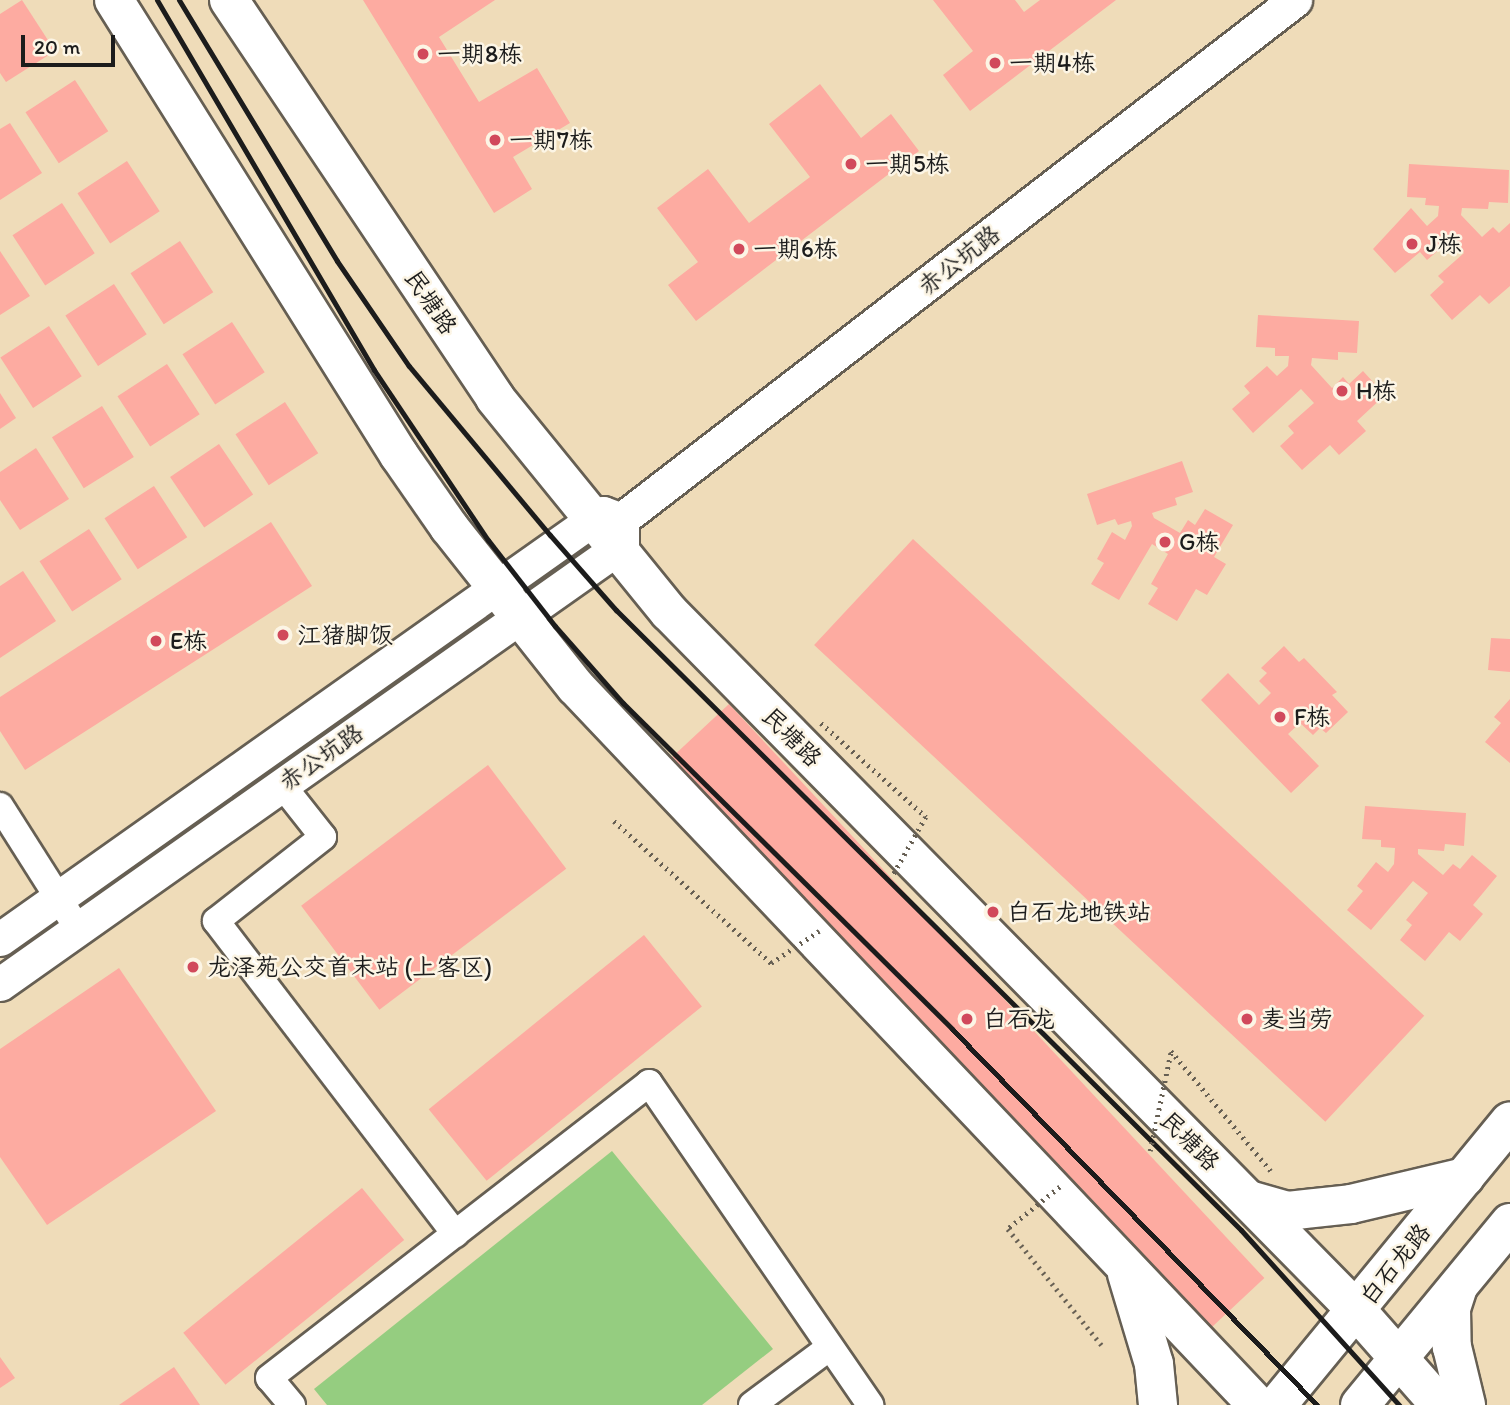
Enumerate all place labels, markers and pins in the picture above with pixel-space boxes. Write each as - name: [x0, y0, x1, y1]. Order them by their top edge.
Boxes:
- place label: 一期8栋: [437, 40, 522, 68]
- marker: 一期8栋: [415, 46, 431, 62]
- place label: 一期4栋: [1009, 49, 1095, 77]
- marker: 一期4栋: [987, 55, 1003, 71]
- place label: 一期7栋: [509, 126, 593, 154]
- marker: 一期7栋: [487, 132, 503, 148]
- place label: 一期5栋: [865, 150, 950, 178]
- marker: 一期5栋: [843, 156, 859, 172]
- place label: J栋: [1426, 230, 1462, 258]
- place label: 一期6栋: [753, 235, 838, 263]
- marker: J栋: [1404, 236, 1420, 252]
- marker: 一期6栋: [731, 241, 747, 257]
- place label: H栋: [1356, 377, 1397, 405]
- marker: H栋: [1334, 383, 1350, 399]
- place label: G栋: [1179, 528, 1220, 556]
- marker: G栋: [1157, 534, 1173, 550]
- place label: 江猪脚饭: [297, 621, 393, 649]
- place label: E栋: [170, 627, 207, 655]
- marker: 江猪脚饭: [275, 627, 291, 643]
- marker: E栋: [148, 633, 164, 649]
- place label: F栋: [1294, 703, 1330, 731]
- marker: F栋: [1272, 709, 1288, 725]
- place label: 白石龙地铁站: [1007, 898, 1151, 926]
- marker: 白石龙地铁站: [985, 904, 1001, 920]
- place label: 龙泽苑公交首末站 (上客区): [207, 953, 492, 981]
- marker: 龙泽苑公交首末站 (上客区): [185, 959, 201, 975]
- place label: 白石龙: [983, 1005, 1055, 1033]
- place label: 麦当劳: [1261, 1005, 1333, 1033]
- marker: 白石龙: [957, 1009, 977, 1029]
- marker: 麦当劳: [1239, 1011, 1255, 1027]

